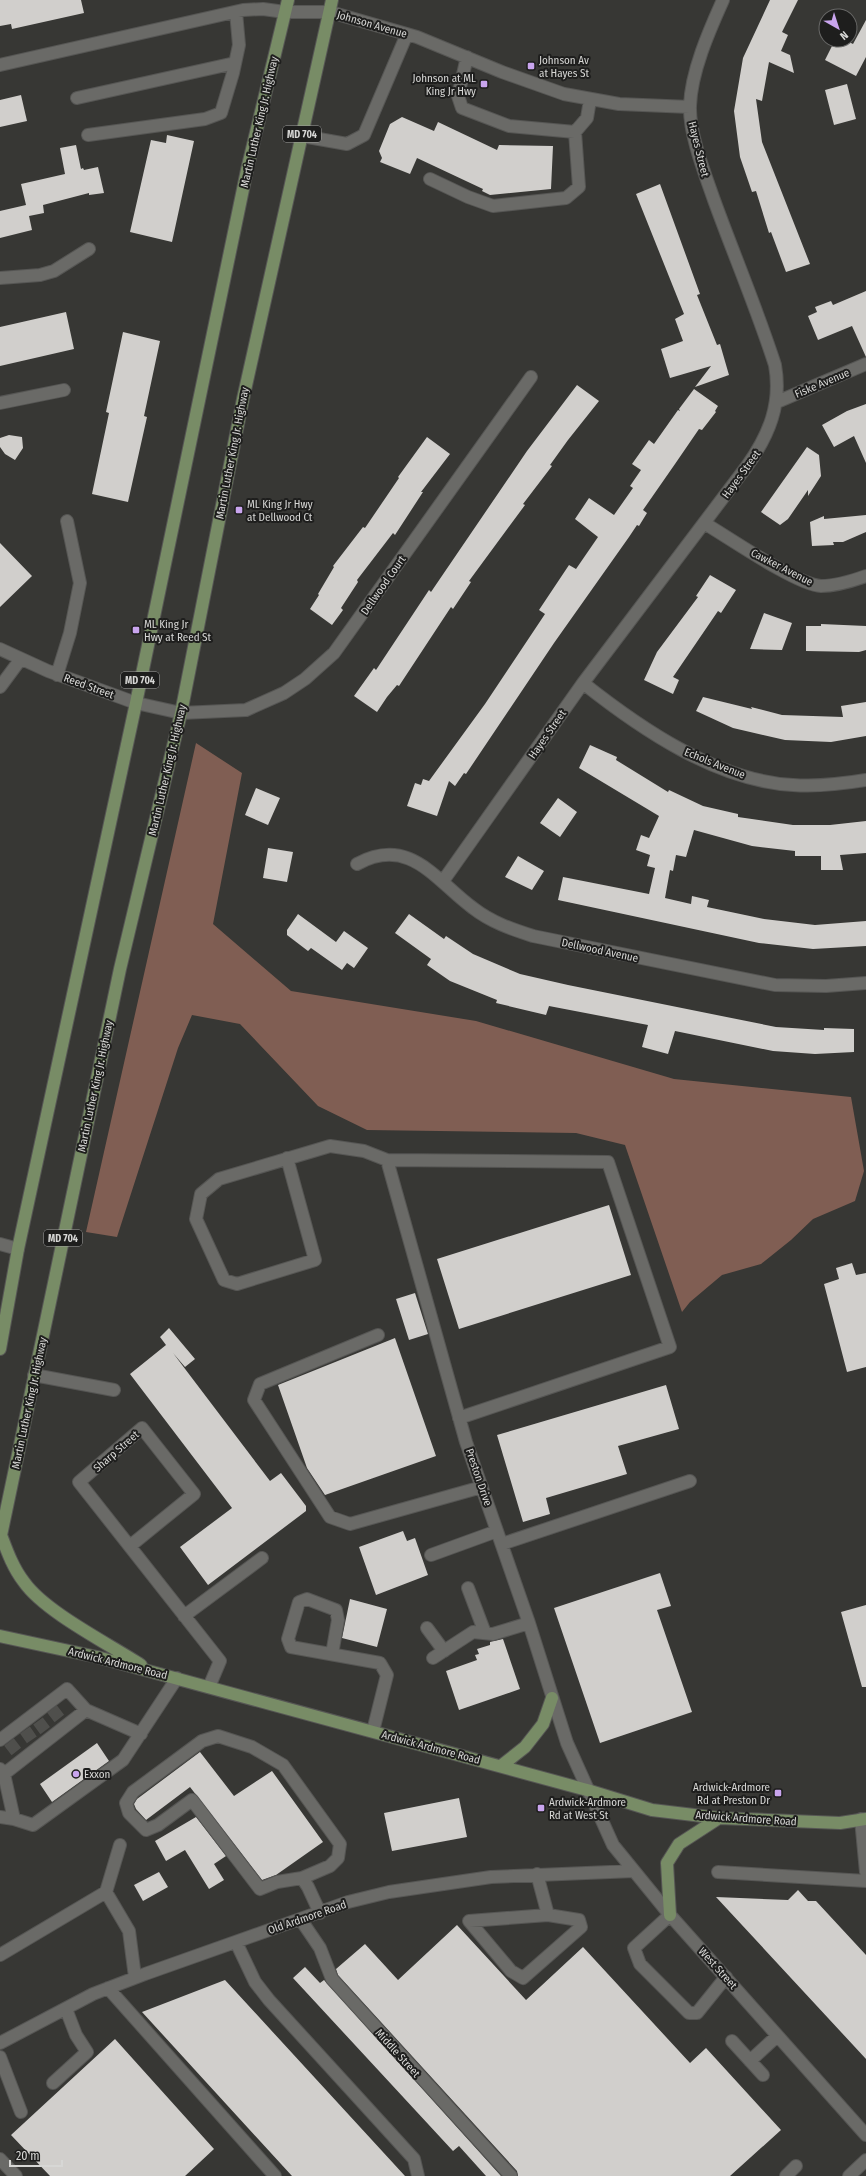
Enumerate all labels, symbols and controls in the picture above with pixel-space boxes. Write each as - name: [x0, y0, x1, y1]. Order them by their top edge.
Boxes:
- street label: Johnson Avenue: [335, 8, 408, 41]
- north arrow: [818, 8, 858, 48]
- text: N: [837, 28, 851, 43]
- place label: Johnson Av at Hayes St: [539, 54, 589, 80]
- street label: Martin Luther King Jr. Highway: [238, 55, 281, 189]
- marker: Johnson Av at Hayes St: [526, 61, 536, 71]
- place label: Johnson at ML King Jr Hwy: [412, 72, 476, 98]
- marker: Johnson at ML King Jr Hwy: [479, 79, 489, 89]
- street label: Hayes Street: [685, 120, 712, 178]
- road number: MD 704: [283, 126, 321, 142]
- street label: Fiske Avenue: [793, 366, 851, 401]
- street label: Martin Luther King Jr. Highway: [213, 386, 252, 520]
- street label: Hayes Street: [720, 447, 764, 501]
- place label: ML King Jr Hwy at Dellwood Ct: [247, 498, 313, 524]
- marker: ML King Jr Hwy at Dellwood Ct: [234, 505, 244, 515]
- street label: Cawker Avenue: [749, 546, 815, 589]
- street label: Dellwood Court: [358, 553, 409, 617]
- place label: ML King Jr Hwy at Reed St: [144, 618, 212, 644]
- marker: ML King Jr Hwy at Reed St: [131, 625, 141, 635]
- street label: Reed Street: [62, 671, 116, 702]
- road number: MD 704: [121, 672, 159, 688]
- street label: Martin Luther King Jr. Highway: [146, 703, 189, 837]
- street label: Hayes Street: [526, 707, 569, 761]
- street label: Echols Avenue: [682, 745, 747, 782]
- street label: Dellwood Avenue: [560, 936, 639, 965]
- street label: Martin Luther King Jr. Highway: [75, 1019, 116, 1153]
- road number: MD 704: [44, 1230, 82, 1246]
- street label: Martin Luther King Jr. Highway: [9, 1336, 50, 1470]
- street label: Sharp Street: [91, 1428, 142, 1475]
- street label: Preston Drive: [463, 1447, 494, 1508]
- street label: Ardwick Ardmore Road: [67, 1645, 169, 1682]
- street label: Ardwick Ardmore Road: [380, 1728, 482, 1767]
- place label: Exxon: [84, 1768, 110, 1781]
- marker: Exxon: [71, 1769, 81, 1779]
- place label: Ardwick-Ardmore Rd at Preston Dr: [693, 1781, 770, 1807]
- marker: Ardwick-Ardmore Rd at Preston Dr: [773, 1788, 783, 1798]
- place label: Ardwick-Ardmore Rd at West St: [549, 1796, 626, 1822]
- marker: Ardwick-Ardmore Rd at West St: [536, 1803, 546, 1813]
- street label: Ardwick Ardmore Road: [695, 1808, 797, 1829]
- street label: Old Ardmore Road: [266, 1898, 348, 1937]
- street label: West Street: [696, 1945, 740, 1992]
- street label: Middle Street: [373, 2027, 423, 2080]
- scale bar: [10, 2142, 62, 2168]
- text: 20 m: [16, 2149, 40, 2163]

